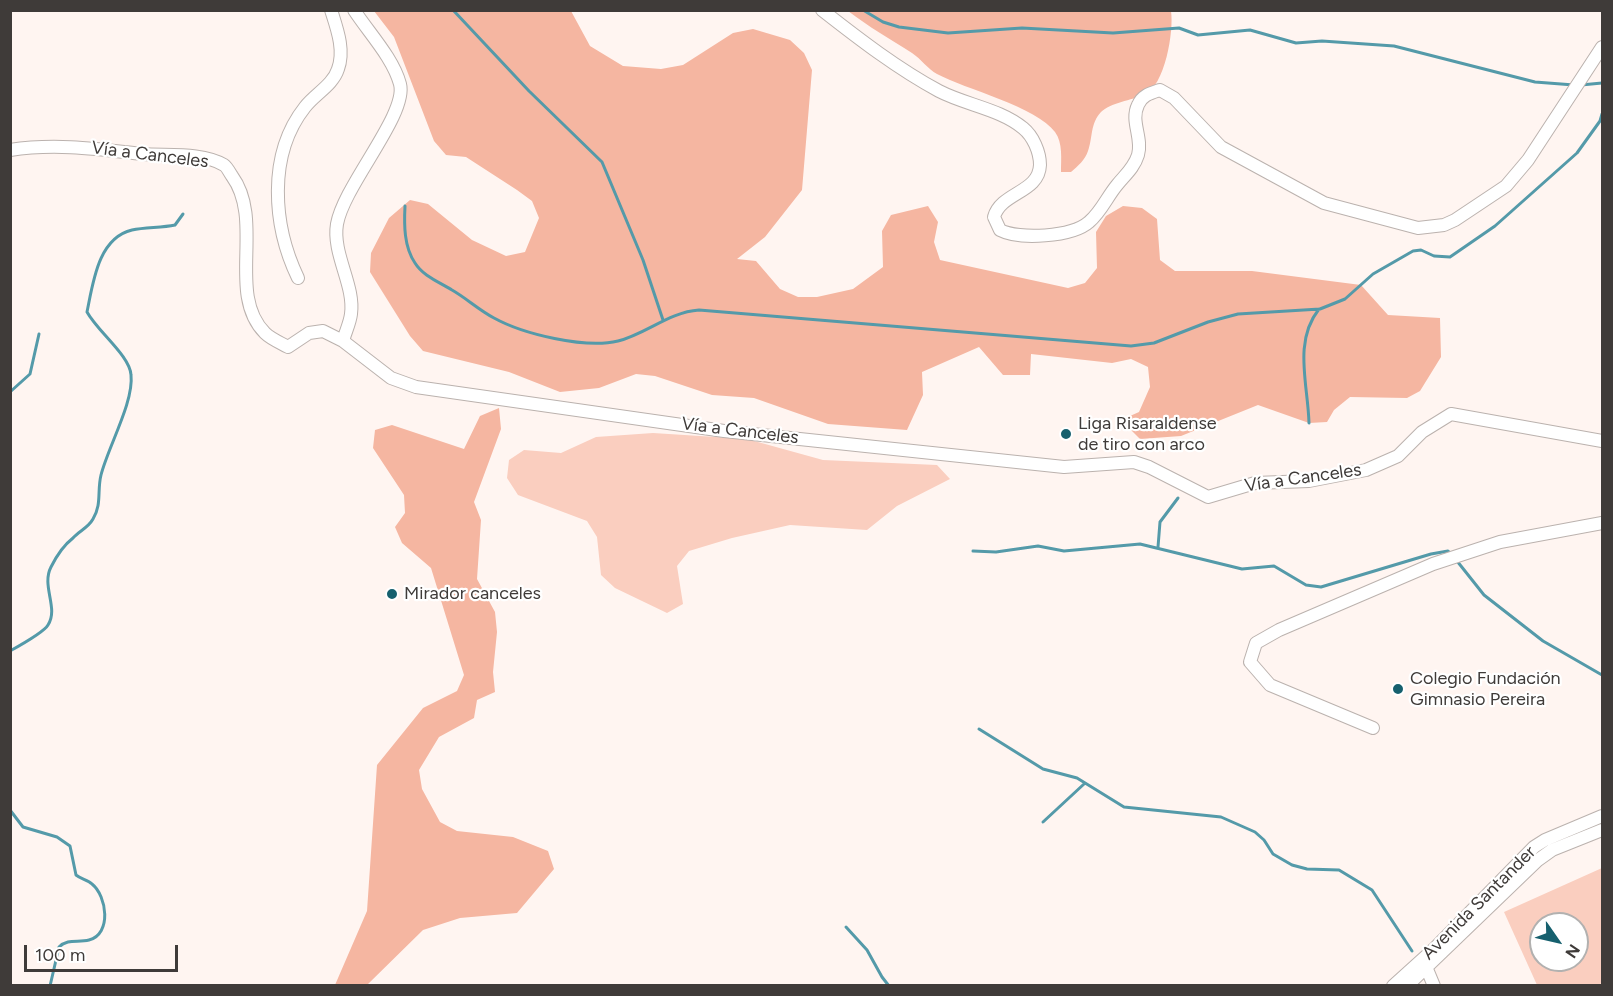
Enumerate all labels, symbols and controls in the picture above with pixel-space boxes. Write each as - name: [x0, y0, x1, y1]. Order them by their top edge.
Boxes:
- street label: Vía a Canceles: [90, 137, 210, 173]
- street label: Vía a Canceles: [680, 413, 800, 449]
- place label: Liga Risaraldense de tiro con arco: [1078, 413, 1217, 456]
- marker: Liga Risaraldense de tiro con arco: [1059, 427, 1073, 441]
- street label: Vía a Canceles: [1243, 459, 1363, 497]
- place label: Mirador canceles: [404, 583, 541, 605]
- marker: Mirador canceles: [385, 587, 399, 601]
- place label: Colegio Fundación Gimnasio Pereira: [1410, 668, 1561, 710]
- marker: Colegio Fundación Gimnasio Pereira: [1391, 682, 1405, 696]
- street label: Avenida Santander: [1418, 842, 1540, 964]
- north arrow: [1529, 912, 1589, 972]
- scale bar: [27, 933, 182, 971]
- text: N: [1561, 941, 1584, 962]
- text: 100 m: [35, 944, 85, 966]

